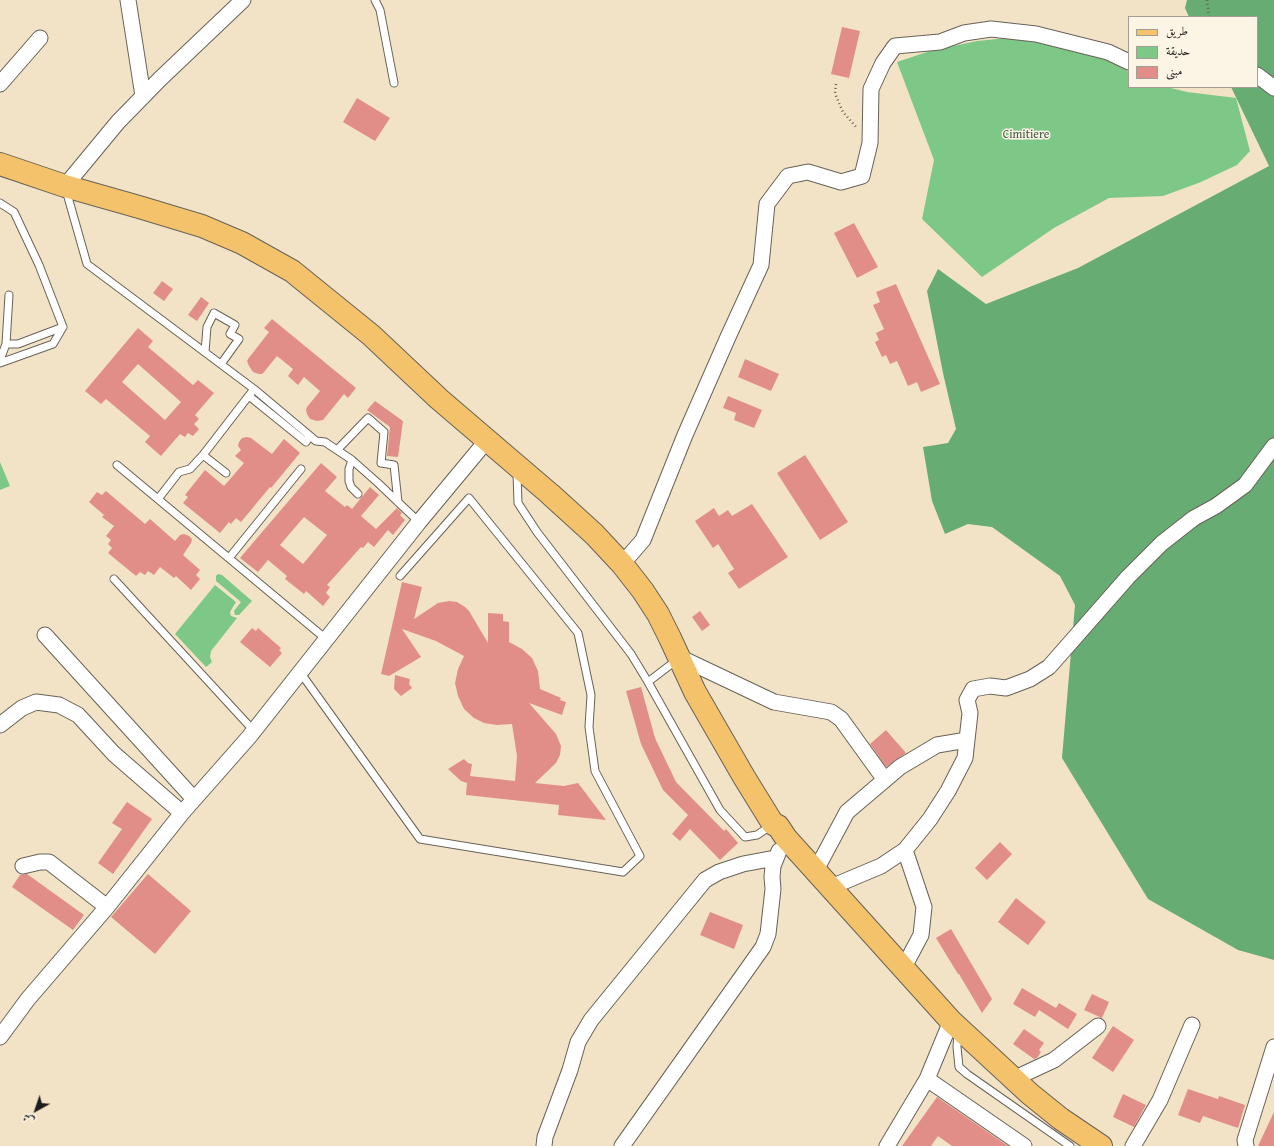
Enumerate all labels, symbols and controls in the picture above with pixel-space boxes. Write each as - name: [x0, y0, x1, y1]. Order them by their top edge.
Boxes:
- legend: [1128, 16, 1258, 88]
- text: طريق: [1166, 22, 1188, 39]
- text: حديقة: [1166, 42, 1190, 59]
- text: مبنى: [1166, 62, 1182, 79]
- park label: Cimitiere: [1003, 128, 1049, 142]
- north arrow: [16, 1090, 56, 1130]
- text: ش: [19, 1110, 38, 1129]

